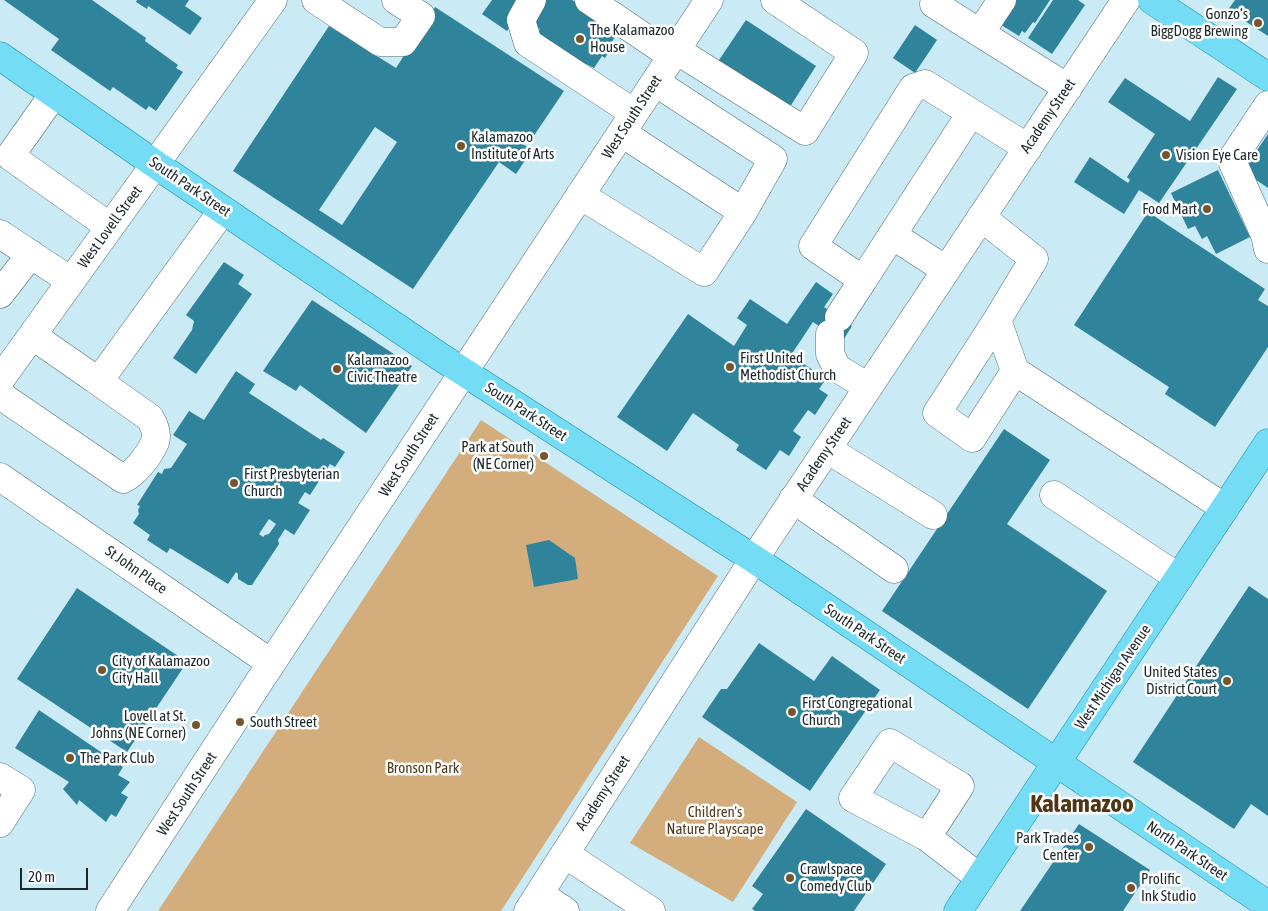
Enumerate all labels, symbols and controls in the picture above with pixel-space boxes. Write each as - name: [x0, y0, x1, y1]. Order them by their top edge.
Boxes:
- place label: Gonzo’s BiggDogg Brewing: [1150, 5, 1248, 40]
- marker: Gonzo’s BiggDogg Brewing: [1252, 17, 1264, 29]
- place label: The Kalamazoo House: [590, 21, 675, 56]
- marker: The Kalamazoo House: [574, 33, 586, 45]
- street label: West South Street: [598, 72, 666, 162]
- street label: Academy Street: [1017, 75, 1079, 157]
- place label: Kalamazoo Institute of Arts: [471, 128, 554, 163]
- marker: Kalamazoo Institute of Arts: [455, 140, 467, 152]
- place label: Vision Eye Care: [1176, 146, 1258, 164]
- marker: Vision Eye Care: [1160, 149, 1172, 161]
- street label: South Park Street: [146, 153, 234, 221]
- street label: West Lovell Street: [74, 182, 146, 272]
- place label: Food Mart: [1142, 200, 1197, 218]
- marker: Food Mart: [1201, 203, 1213, 215]
- place label: First United Methodist Church: [740, 349, 836, 384]
- place label: Kalamazoo Civic Theatre: [347, 351, 417, 386]
- marker: First United Methodist Church: [724, 361, 736, 373]
- marker: Kalamazoo Civic Theatre: [331, 363, 343, 375]
- street label: South Park Street: [482, 379, 570, 445]
- street label: West South Street: [375, 410, 443, 500]
- street label: Academy Street: [793, 413, 855, 495]
- place label: Park at South (NE Corner): [461, 438, 534, 473]
- marker: Park at South (NE Corner): [538, 450, 550, 462]
- place label: First Presbyterian Church: [244, 465, 340, 500]
- marker: First Presbyterian Church: [228, 477, 240, 489]
- street label: St John Place: [101, 542, 171, 598]
- street label: South Park Street: [821, 600, 909, 668]
- street label: West Michigan Avenue: [1071, 621, 1155, 733]
- place label: City of Kalamazoo City Hall: [112, 652, 210, 687]
- place label: United States District Court: [1143, 663, 1217, 698]
- marker: City of Kalamazoo City Hall: [96, 664, 108, 676]
- marker: United States District Court: [1221, 675, 1233, 687]
- place label: First Congregational Church: [802, 694, 913, 729]
- marker: First Congregational Church: [786, 706, 798, 718]
- place label: Lovell at St. Johns (NE Corner): [91, 707, 186, 742]
- place label: South Street: [250, 713, 317, 731]
- marker: South Street: [234, 716, 246, 728]
- marker: Lovell at St. Johns (NE Corner): [190, 719, 202, 731]
- place label: The Park Club: [80, 749, 155, 767]
- street label: West South Street: [153, 749, 221, 839]
- marker: The Park Club: [64, 752, 76, 764]
- street label: Academy Street: [572, 752, 634, 834]
- park label: Bronson Park: [387, 759, 459, 777]
- district label: Kalamazoo: [1030, 789, 1134, 819]
- park label: Children's Nature Playscape: [667, 803, 763, 838]
- street label: North Park Street: [1143, 817, 1231, 885]
- place label: Park Trades Center: [1016, 829, 1079, 864]
- marker: Park Trades Center: [1083, 841, 1095, 853]
- scale bar: [22, 858, 90, 890]
- place label: Crawlspace Comedy Club: [800, 860, 872, 895]
- text: 20 m: [28, 868, 55, 885]
- place label: Prolific Ink Studio: [1141, 870, 1196, 905]
- marker: Crawlspace Comedy Club: [784, 872, 796, 884]
- marker: Prolific Ink Studio: [1125, 882, 1137, 894]

